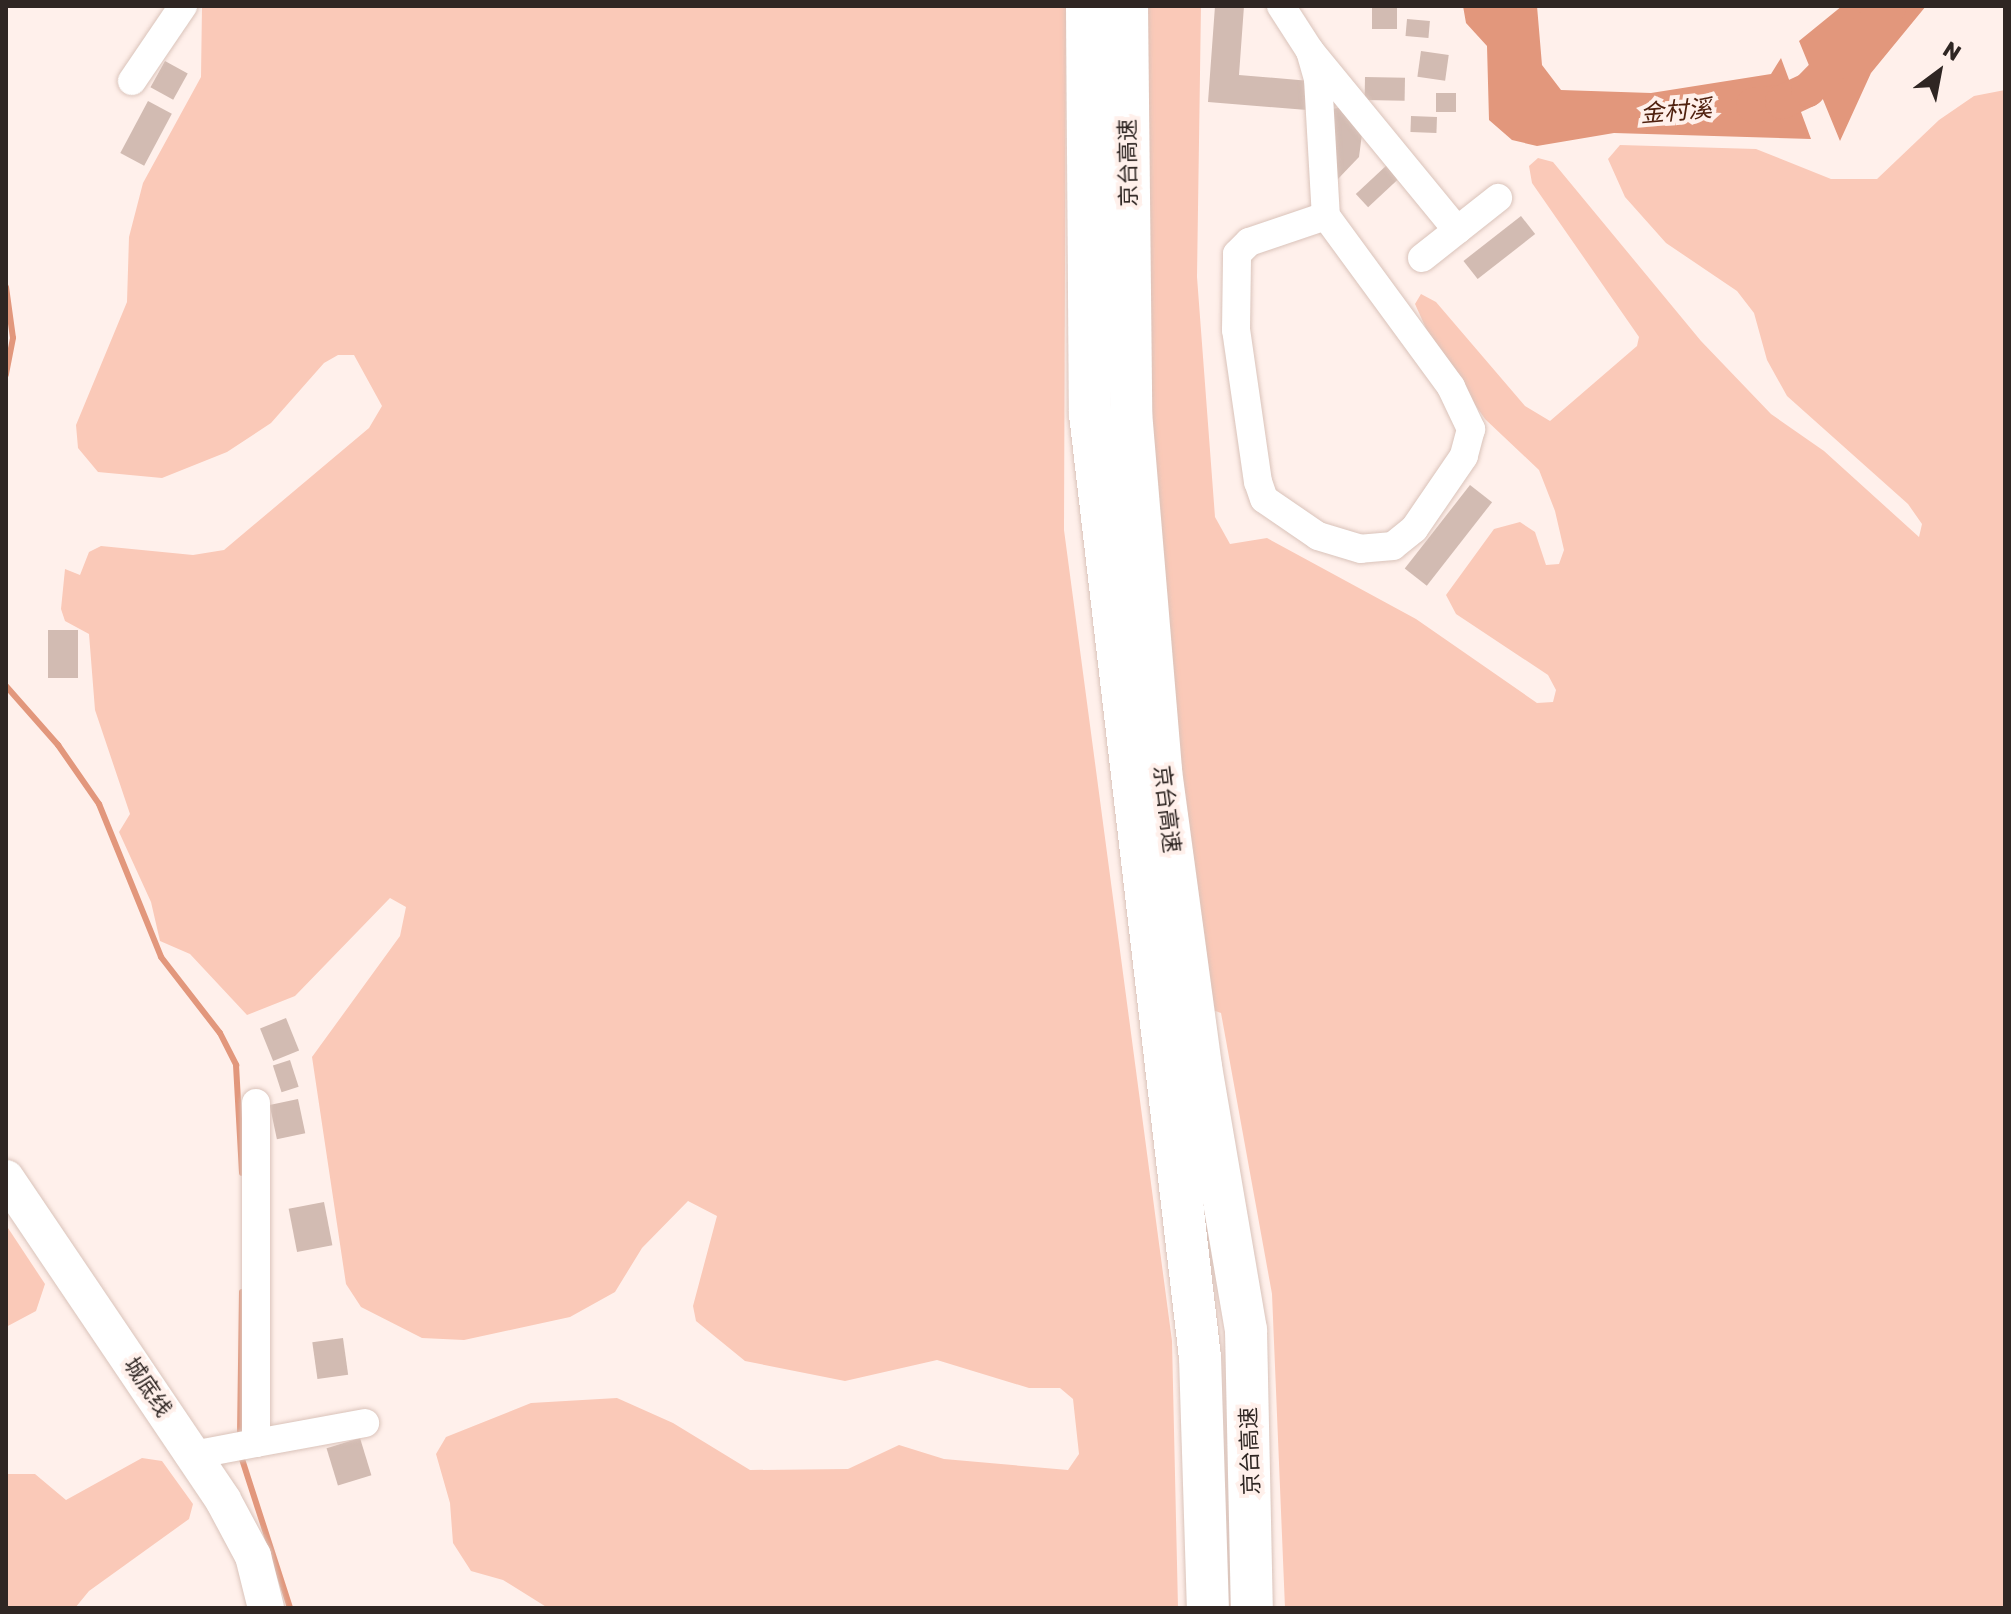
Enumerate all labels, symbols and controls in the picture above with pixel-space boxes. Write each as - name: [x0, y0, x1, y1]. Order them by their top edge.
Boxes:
- north arrow: [1899, 32, 1979, 112]
- text: N: [1938, 36, 1966, 67]
- water label: 金村溪: [1639, 95, 1713, 129]
- street label: 京台高速: [1114, 119, 1142, 207]
- street label: 京台高速: [1149, 764, 1185, 854]
- street label: 城底线: [119, 1352, 177, 1422]
- street label: 京台高速: [1235, 1407, 1265, 1495]

